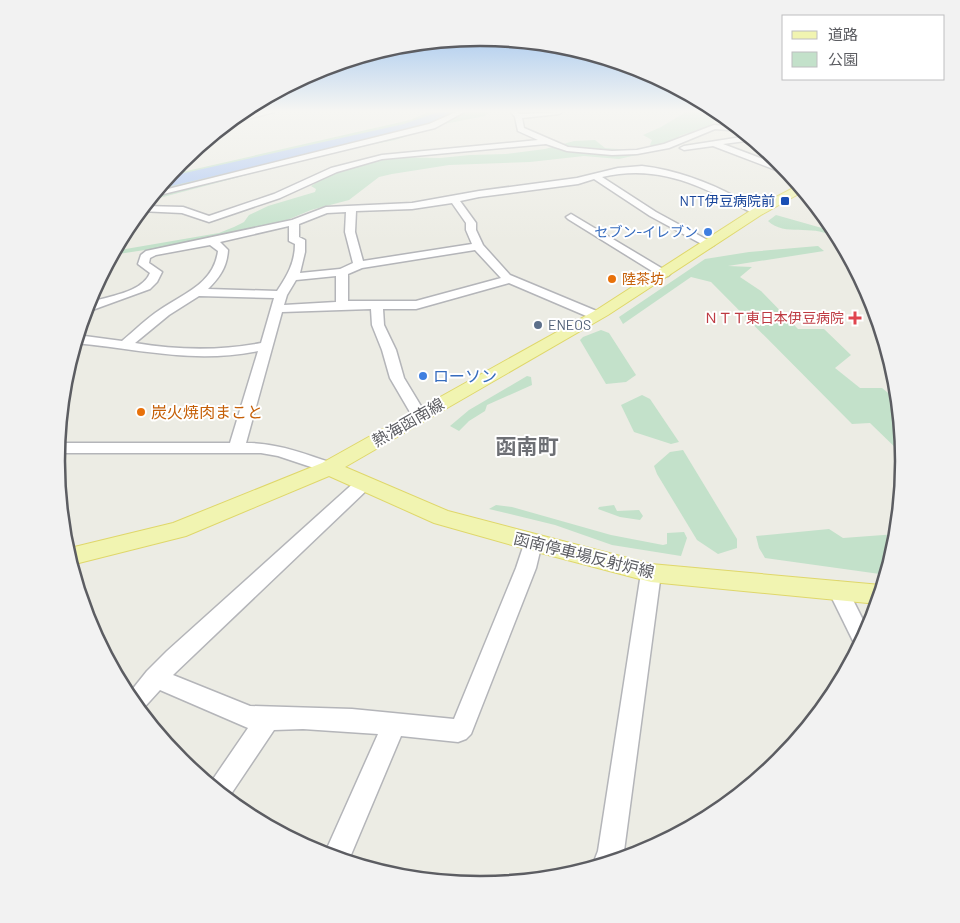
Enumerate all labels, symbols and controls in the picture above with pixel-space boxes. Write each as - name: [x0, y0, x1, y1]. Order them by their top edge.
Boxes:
- legend: [782, 15, 945, 80]
- text: 道路: [828, 25, 858, 43]
- text: 公園: [828, 50, 858, 68]
- place label: NTT伊豆病院前: [680, 192, 775, 209]
- marker: NTT伊豆病院前: [779, 195, 791, 207]
- place label: セブン-イレブン: [594, 223, 698, 240]
- marker: セブン-イレブン: [702, 226, 714, 238]
- place label: 陸茶坊: [622, 270, 664, 287]
- marker: 陸茶坊: [606, 273, 618, 285]
- place label: ＮＴＴ東日本伊豆病院: [704, 309, 844, 326]
- marker: ＮＴＴ東日本伊豆病院: [848, 311, 862, 325]
- place label: ENEOS: [548, 316, 591, 333]
- marker: ENEOS: [532, 319, 544, 331]
- place label: ローソン: [433, 366, 497, 385]
- marker: ローソン: [417, 370, 429, 382]
- street label: 熱海函南線: [368, 393, 447, 450]
- place label: 炭火焼肉まこと: [151, 402, 263, 421]
- marker: 炭火焼肉まこと: [135, 406, 147, 418]
- district label: 函南町: [496, 433, 559, 458]
- street label: 函南停車場反射炉線: [512, 528, 656, 581]

